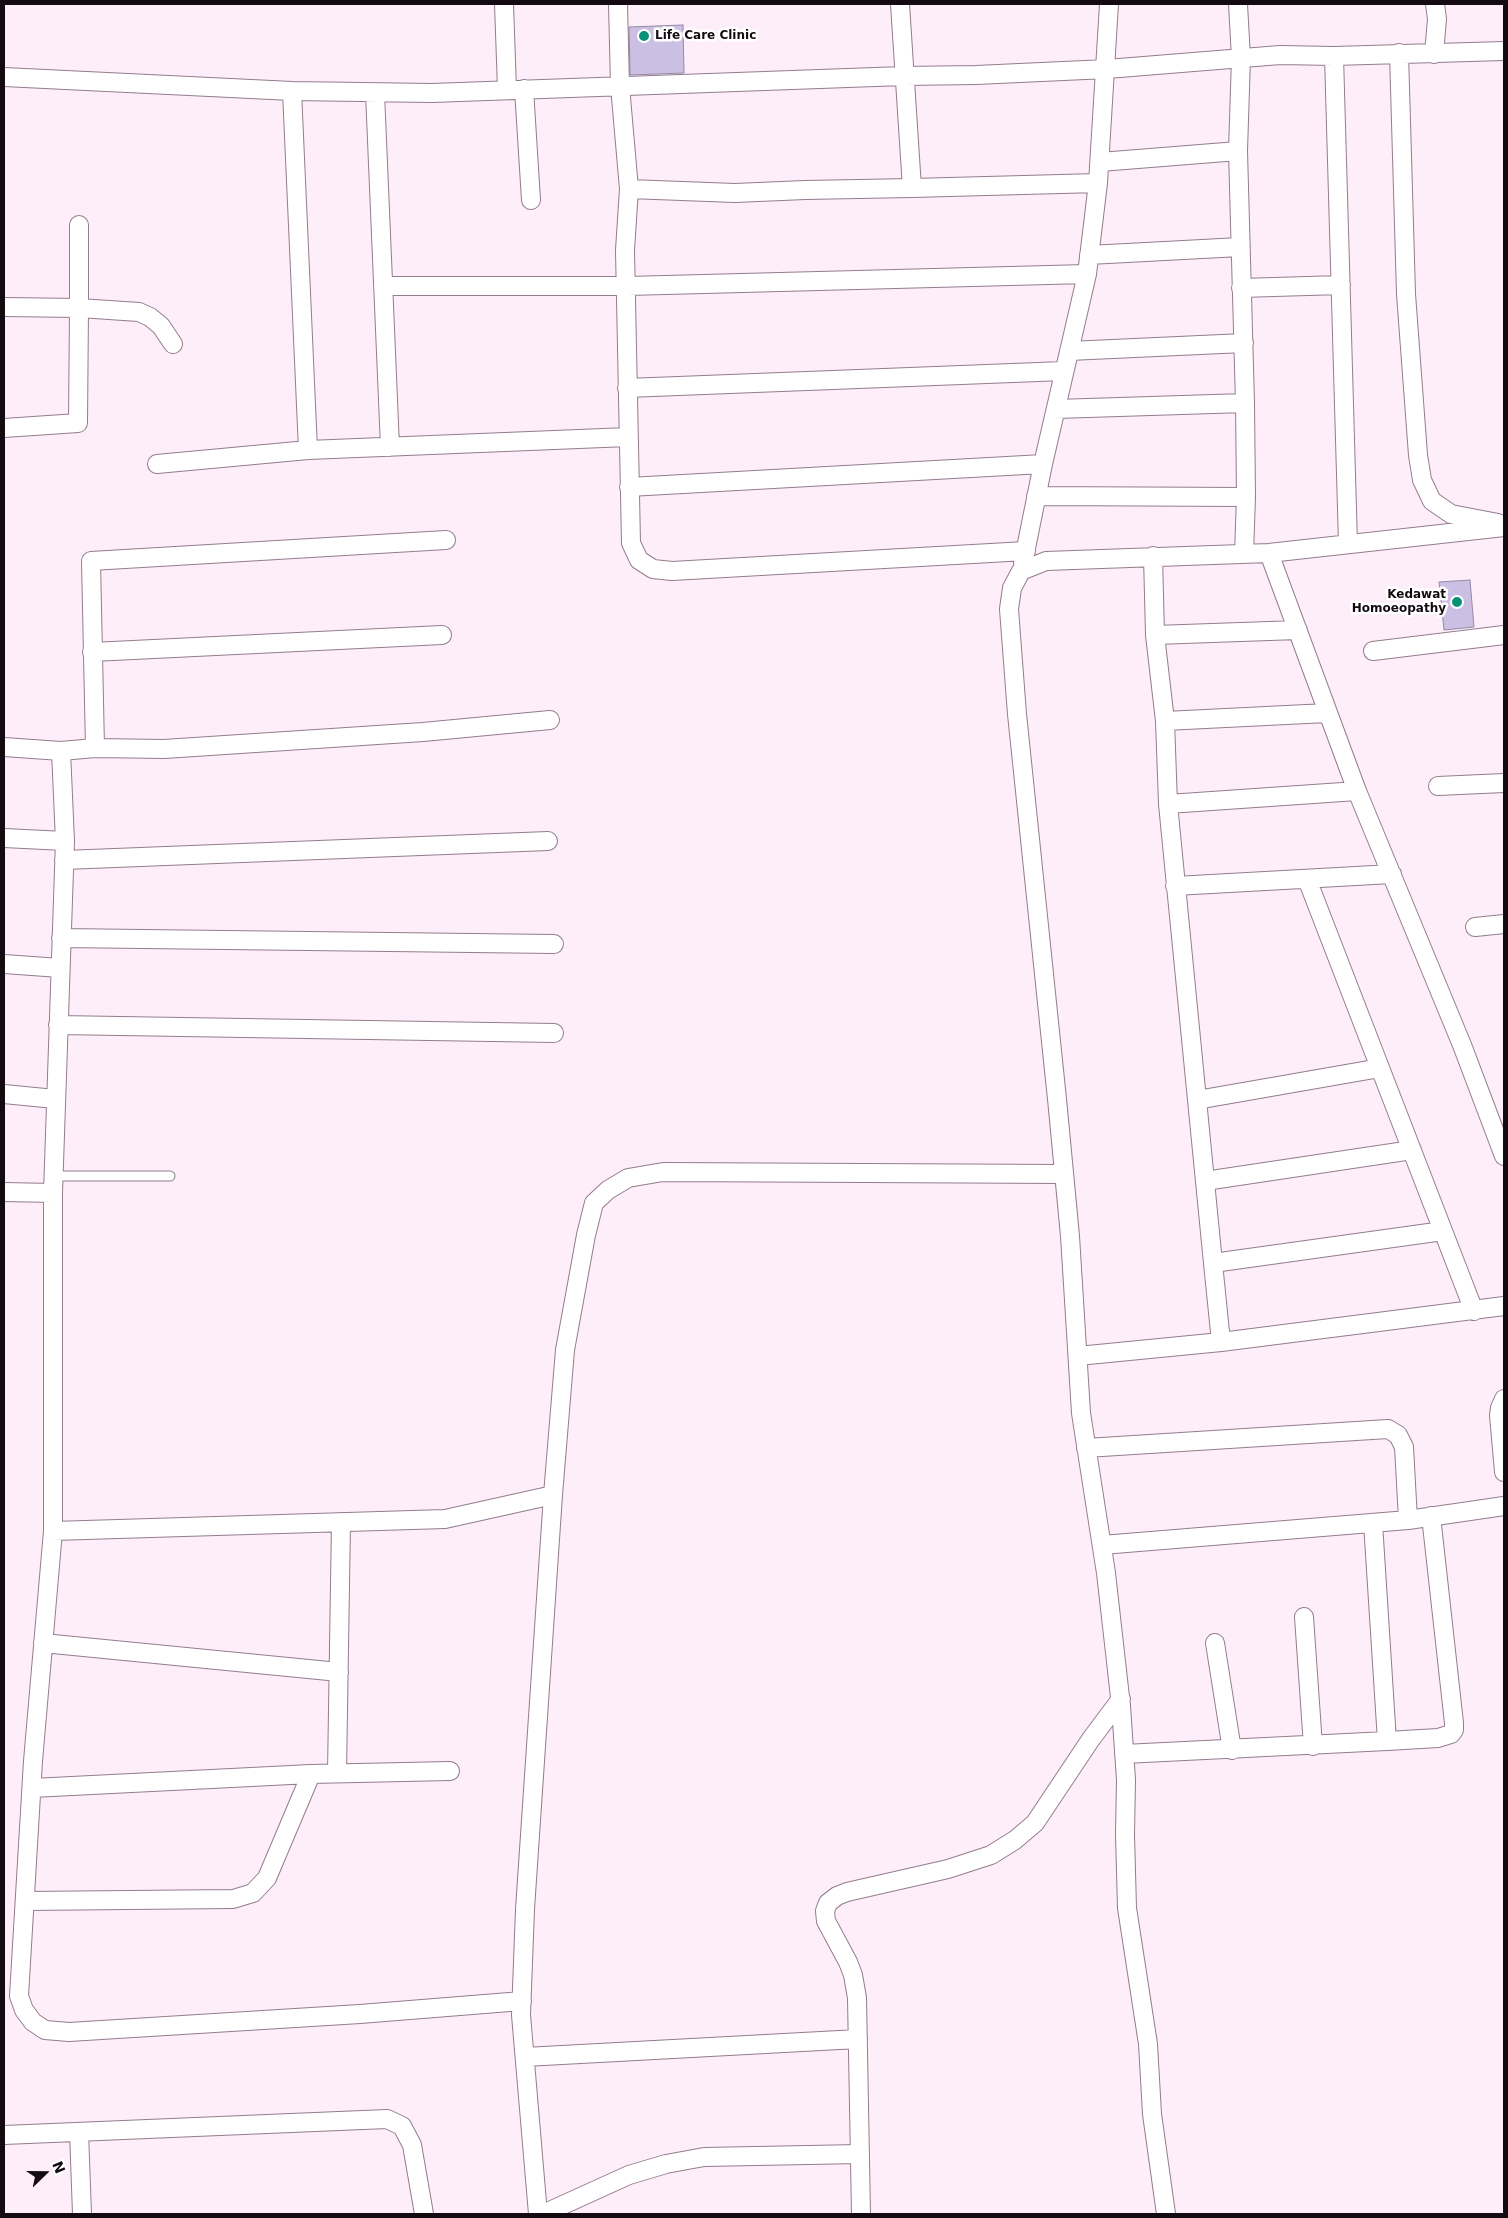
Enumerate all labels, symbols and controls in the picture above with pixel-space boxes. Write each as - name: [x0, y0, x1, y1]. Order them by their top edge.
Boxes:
- marker: Life Care Clinic: [637, 29, 651, 43]
- place label: Life Care Clinic: [655, 29, 756, 43]
- place label: Kedawat Homoeopathy: [1352, 588, 1446, 616]
- marker: Kedawat Homoeopathy: [1450, 595, 1464, 609]
- north arrow: [20, 2148, 70, 2198]
- text: N: [49, 2159, 69, 2176]

